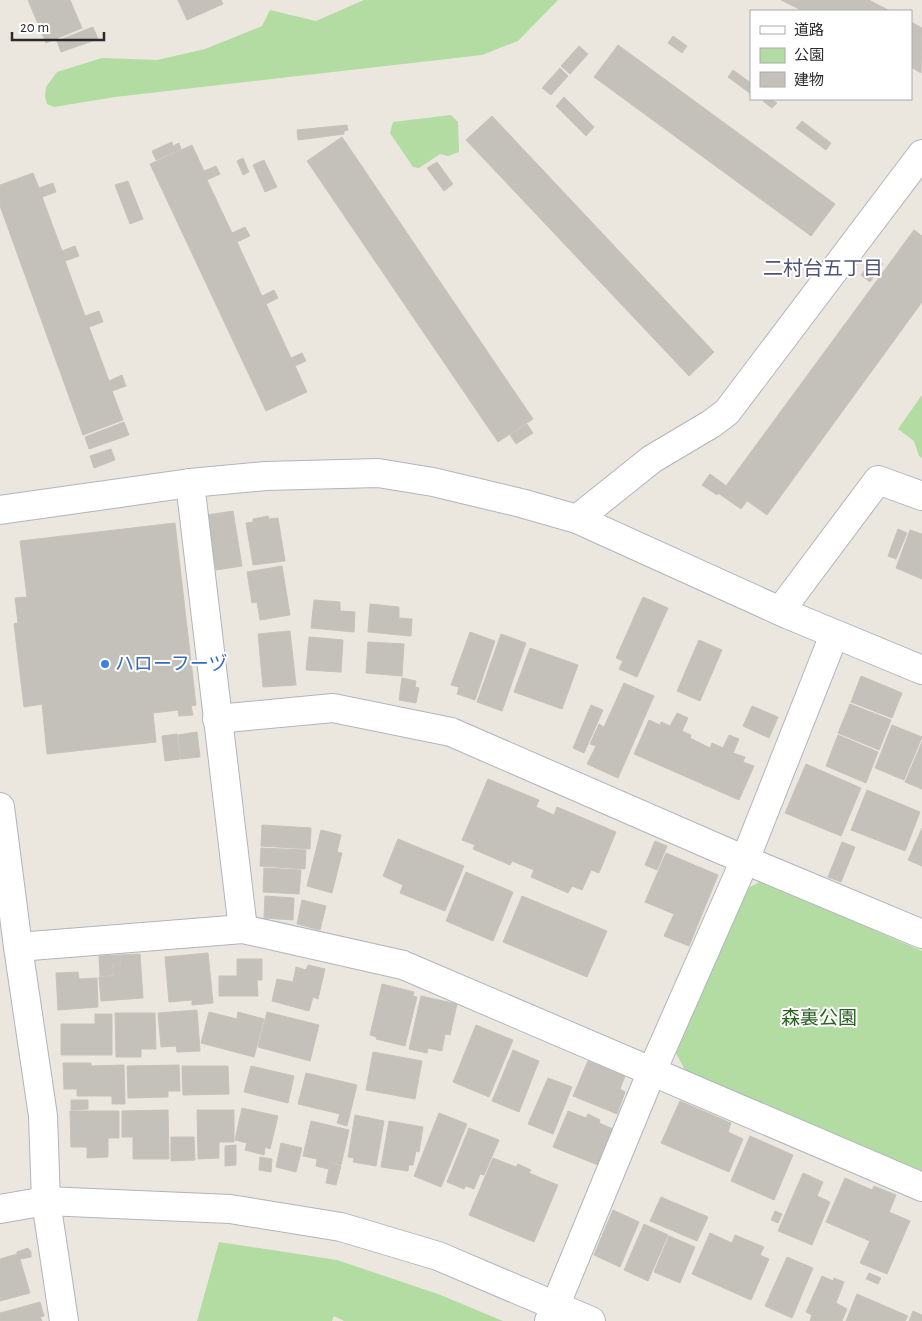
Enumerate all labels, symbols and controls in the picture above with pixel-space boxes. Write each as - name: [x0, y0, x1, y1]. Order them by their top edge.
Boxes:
- scale bar: [12, 10, 105, 42]
- legend: [750, 10, 912, 100]
- text: 20 m: [20, 20, 49, 35]
- text: 道路: [794, 22, 824, 38]
- text: 公園: [794, 47, 824, 63]
- text: 建物: [794, 72, 824, 88]
- district label: 二村台五丁目: [763, 258, 883, 279]
- place label: ハローフーヅ: [115, 653, 227, 674]
- marker: ハローフーヅ: [99, 658, 111, 670]
- park label: 森裏公園: [781, 1007, 857, 1028]

